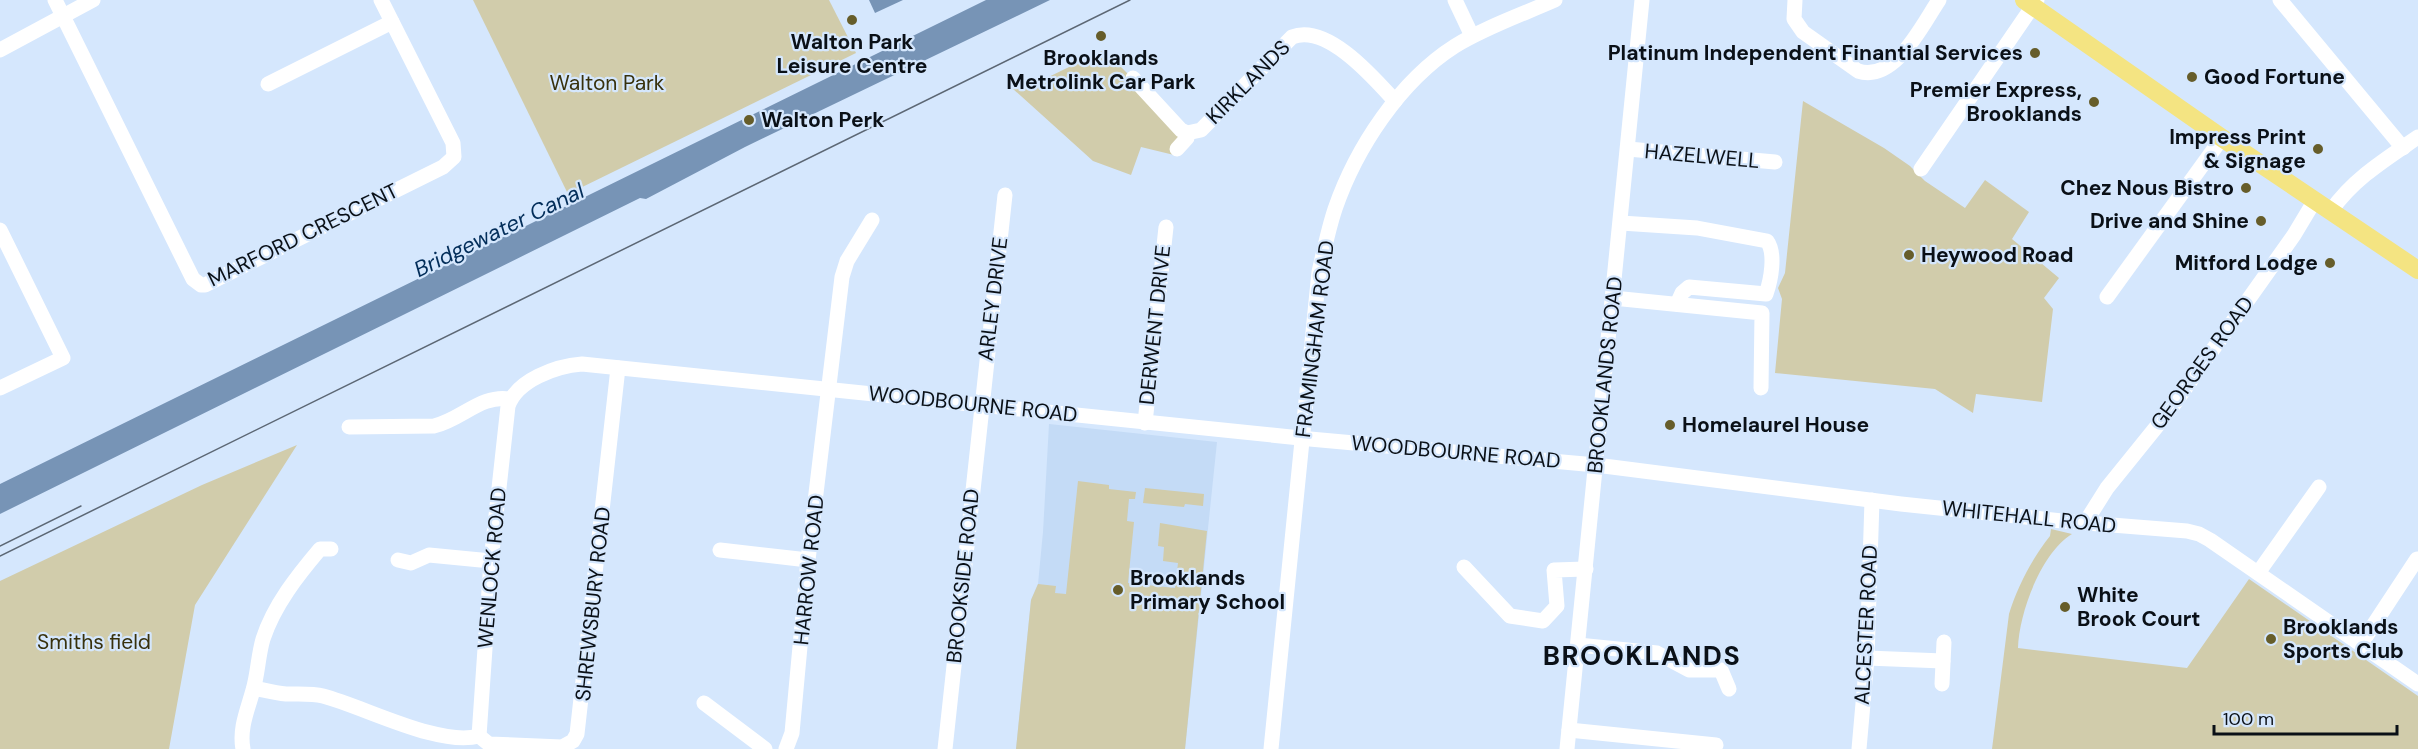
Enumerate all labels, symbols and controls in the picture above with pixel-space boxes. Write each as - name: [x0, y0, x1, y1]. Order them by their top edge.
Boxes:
- marker: Walton Park Leisure Centre: [845, 13, 859, 27]
- place label: Walton Park Leisure Centre: [776, 28, 928, 80]
- marker: Brooklands Metrolink Car Park: [1094, 29, 1108, 43]
- street label: KIRKLANDS: [1200, 34, 1296, 130]
- place label: Platinum Independent Finantial Services: [1608, 39, 2023, 67]
- place label: Brooklands Metrolink Car Park: [1006, 44, 1196, 96]
- marker: Platinum Independent Finantial Services: [2028, 46, 2042, 60]
- place label: Good Fortune: [2204, 63, 2345, 91]
- park label: Walton Park: [550, 69, 665, 97]
- marker: Good Fortune: [2185, 70, 2199, 84]
- place label: Premier Express, Brooklands: [1910, 76, 2082, 128]
- marker: Premier Express, Brooklands: [2087, 95, 2101, 109]
- place label: Walton Perk: [761, 106, 884, 134]
- marker: Walton Perk: [742, 113, 756, 127]
- place label: Impress Print & Signage: [2169, 123, 2306, 175]
- street label: HAZELWELL: [1643, 137, 1761, 175]
- marker: Impress Print & Signage: [2311, 142, 2325, 156]
- place label: Chez Nous Bistro: [2060, 174, 2234, 202]
- water label: Bridgewater Canal: [409, 176, 590, 284]
- street label: MARFORD CRESCENT: [203, 177, 403, 293]
- marker: Chez Nous Bistro: [2239, 181, 2253, 195]
- place label: Drive and Shine: [2090, 207, 2249, 235]
- marker: Drive and Shine: [2254, 214, 2268, 228]
- street label: ARLEY DRIVE: [971, 235, 1015, 363]
- street label: FRAMINGHAM ROAD: [1289, 239, 1341, 439]
- place label: Heywood Road: [1921, 241, 2073, 269]
- street label: DERWENT DRIVE: [1133, 244, 1177, 406]
- marker: Heywood Road: [1902, 248, 1916, 262]
- place label: Mitford Lodge: [2175, 249, 2318, 277]
- marker: Mitford Lodge: [2323, 256, 2337, 270]
- street label: BROOKLANDS ROAD: [1581, 275, 1629, 475]
- street label: GEORGES ROAD: [2144, 291, 2260, 435]
- street label: WOODBOURNE ROAD: [867, 379, 1079, 429]
- place label: Homelaurel House: [1682, 411, 1869, 439]
- marker: Homelaurel House: [1663, 418, 1677, 432]
- street label: WOODBOURNE ROAD: [1350, 429, 1562, 475]
- street label: WENLOCK ROAD: [471, 486, 513, 650]
- street label: BROOKSIDE ROAD: [940, 488, 986, 664]
- street label: HARROW ROAD: [787, 493, 831, 647]
- street label: WHITEHALL ROAD: [1940, 494, 2118, 540]
- street label: SHREWSBURY ROAD: [569, 506, 617, 702]
- street label: ALCESTER ROAD: [1848, 544, 1884, 706]
- place label: Brooklands Primary School: [1130, 564, 1285, 616]
- place label: White Brook Court: [2077, 581, 2200, 633]
- marker: Brooklands Primary School: [1111, 583, 1125, 597]
- marker: White Brook Court: [2058, 600, 2072, 614]
- place label: Brooklands Sports Club: [2283, 613, 2404, 665]
- park label: Smiths field: [37, 628, 151, 656]
- marker: Brooklands Sports Club: [2264, 632, 2278, 646]
- district label: BROOKLANDS: [1543, 638, 1741, 673]
- scale bar: [2214, 698, 2397, 736]
- text: 100 m: [2223, 707, 2274, 731]

